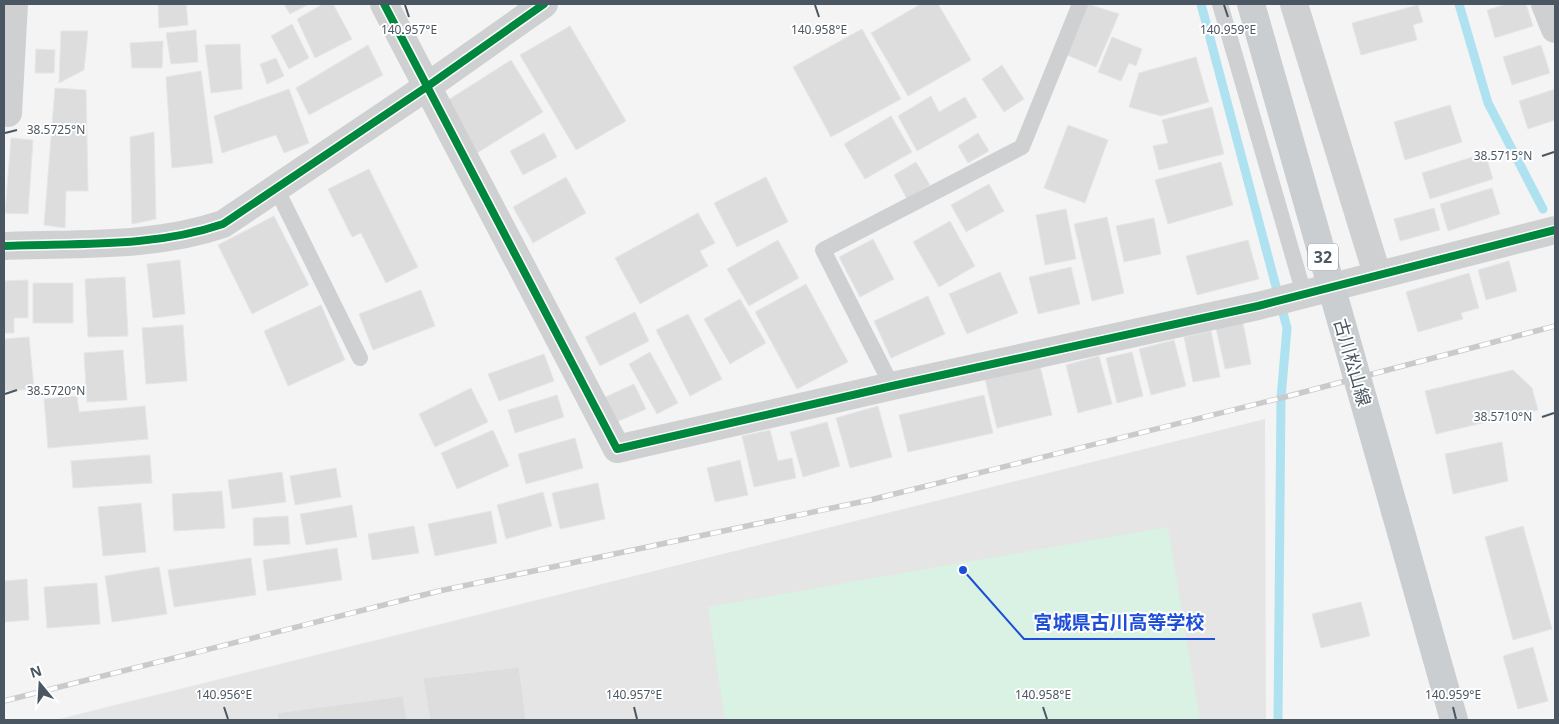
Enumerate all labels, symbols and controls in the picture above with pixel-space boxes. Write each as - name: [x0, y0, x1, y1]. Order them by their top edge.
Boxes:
- text: 140.957°E: [381, 21, 437, 38]
- text: 140.958°E: [791, 21, 847, 38]
- text: 140.959°E: [1200, 21, 1256, 38]
- text: 38.5725°N: [27, 121, 85, 138]
- text: 38.5715°N: [1474, 147, 1532, 164]
- road number: 32: [1308, 243, 1338, 270]
- street label: 古川松山線: [1329, 315, 1377, 409]
- text: 38.5720°N: [27, 382, 85, 399]
- text: 38.5710°N: [1474, 408, 1532, 425]
- callout: 宮城県古川高等学校: [1024, 605, 1215, 639]
- text: 宮城県古川高等学校: [1033, 609, 1205, 635]
- north arrow: [15, 659, 65, 709]
- text: N: [27, 660, 44, 682]
- text: 140.956°E: [196, 686, 252, 703]
- text: 140.957°E: [606, 686, 662, 703]
- text: 140.958°E: [1015, 686, 1071, 703]
- text: 140.959°E: [1425, 686, 1481, 703]

